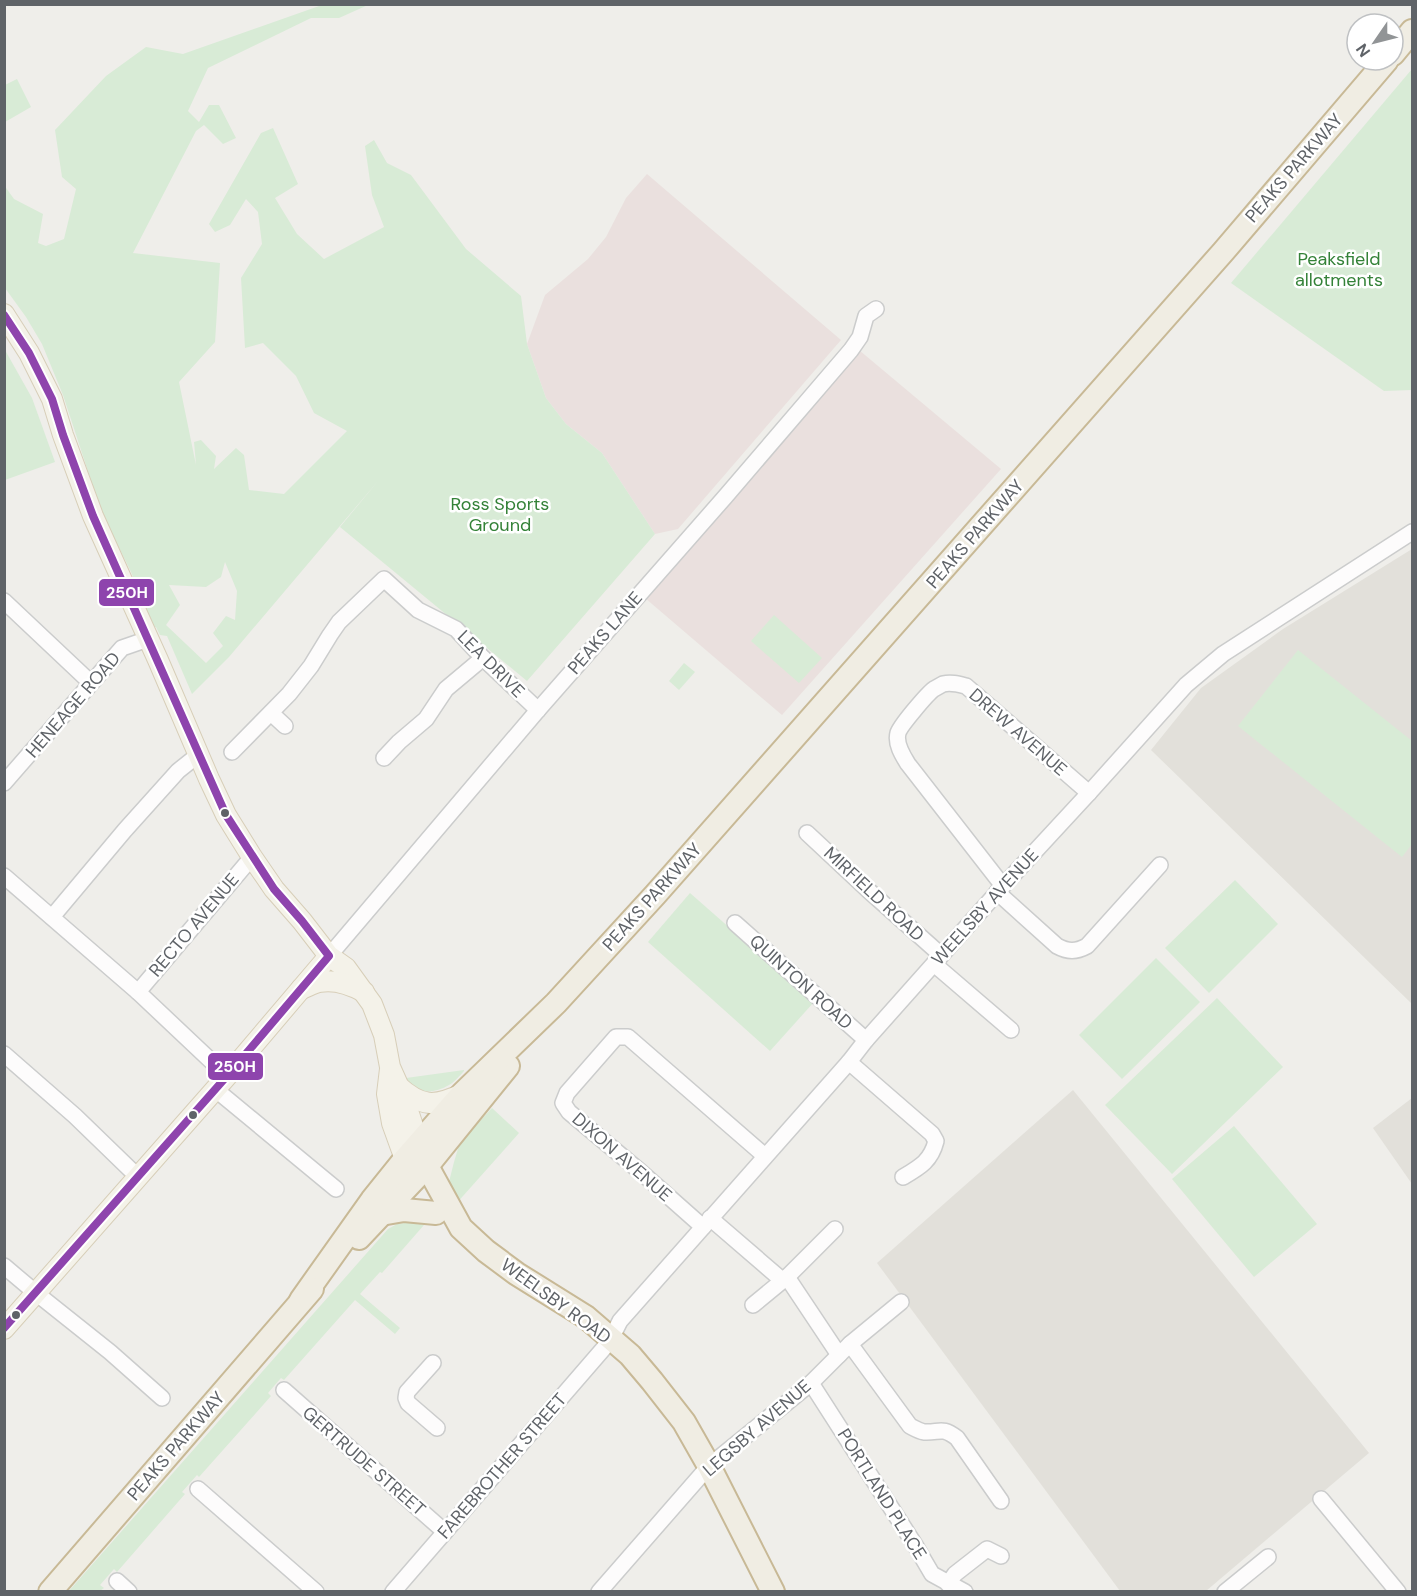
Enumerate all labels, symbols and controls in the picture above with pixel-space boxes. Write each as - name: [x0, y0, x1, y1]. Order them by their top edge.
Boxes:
- north arrow: [1345, 12, 1405, 72]
- text: N: [1351, 40, 1375, 61]
- street label: PEAKS PARKWAY: [1240, 108, 1349, 228]
- park label: Peaksfield allotments: [1295, 247, 1383, 292]
- street label: PEAKS PARKWAY: [921, 474, 1030, 594]
- park label: Ross Sports Ground: [451, 492, 549, 537]
- line badge: 250H: [98, 578, 155, 607]
- text: 250H: [106, 582, 148, 603]
- street label: PEAKS LANE: [562, 587, 648, 679]
- street label: LEA DRIVE: [452, 625, 530, 703]
- street label: HENEAGE ROAD: [20, 647, 126, 763]
- street label: DREW AVENUE: [964, 683, 1072, 781]
- unlabelled marker: [219, 807, 231, 819]
- street label: PEAKS PARKWAY: [597, 837, 707, 956]
- street label: MIRFIELD ROAD: [819, 841, 929, 947]
- street label: WEELSBY AVENUE: [926, 843, 1044, 971]
- street label: RECTO AVENUE: [144, 868, 244, 982]
- street label: QUINTON ROAD: [744, 929, 858, 1035]
- line badge: 250H: [207, 1052, 264, 1081]
- text: 250H: [214, 1056, 256, 1077]
- street label: DIXON AVENUE: [567, 1107, 677, 1207]
- unlabelled marker: [187, 1109, 199, 1121]
- street label: WEELSBY ROAD: [496, 1253, 616, 1349]
- unlabelled marker: [10, 1309, 22, 1321]
- street label: LEGSBY AVENUE: [698, 1374, 816, 1482]
- street label: PEAKS PARKWAY: [122, 1386, 231, 1506]
- street label: FAREBROTHER STREET: [432, 1388, 572, 1544]
- street label: GERTRUDE STREET: [297, 1401, 431, 1521]
- street label: PORTLAND PLACE: [832, 1424, 932, 1564]

